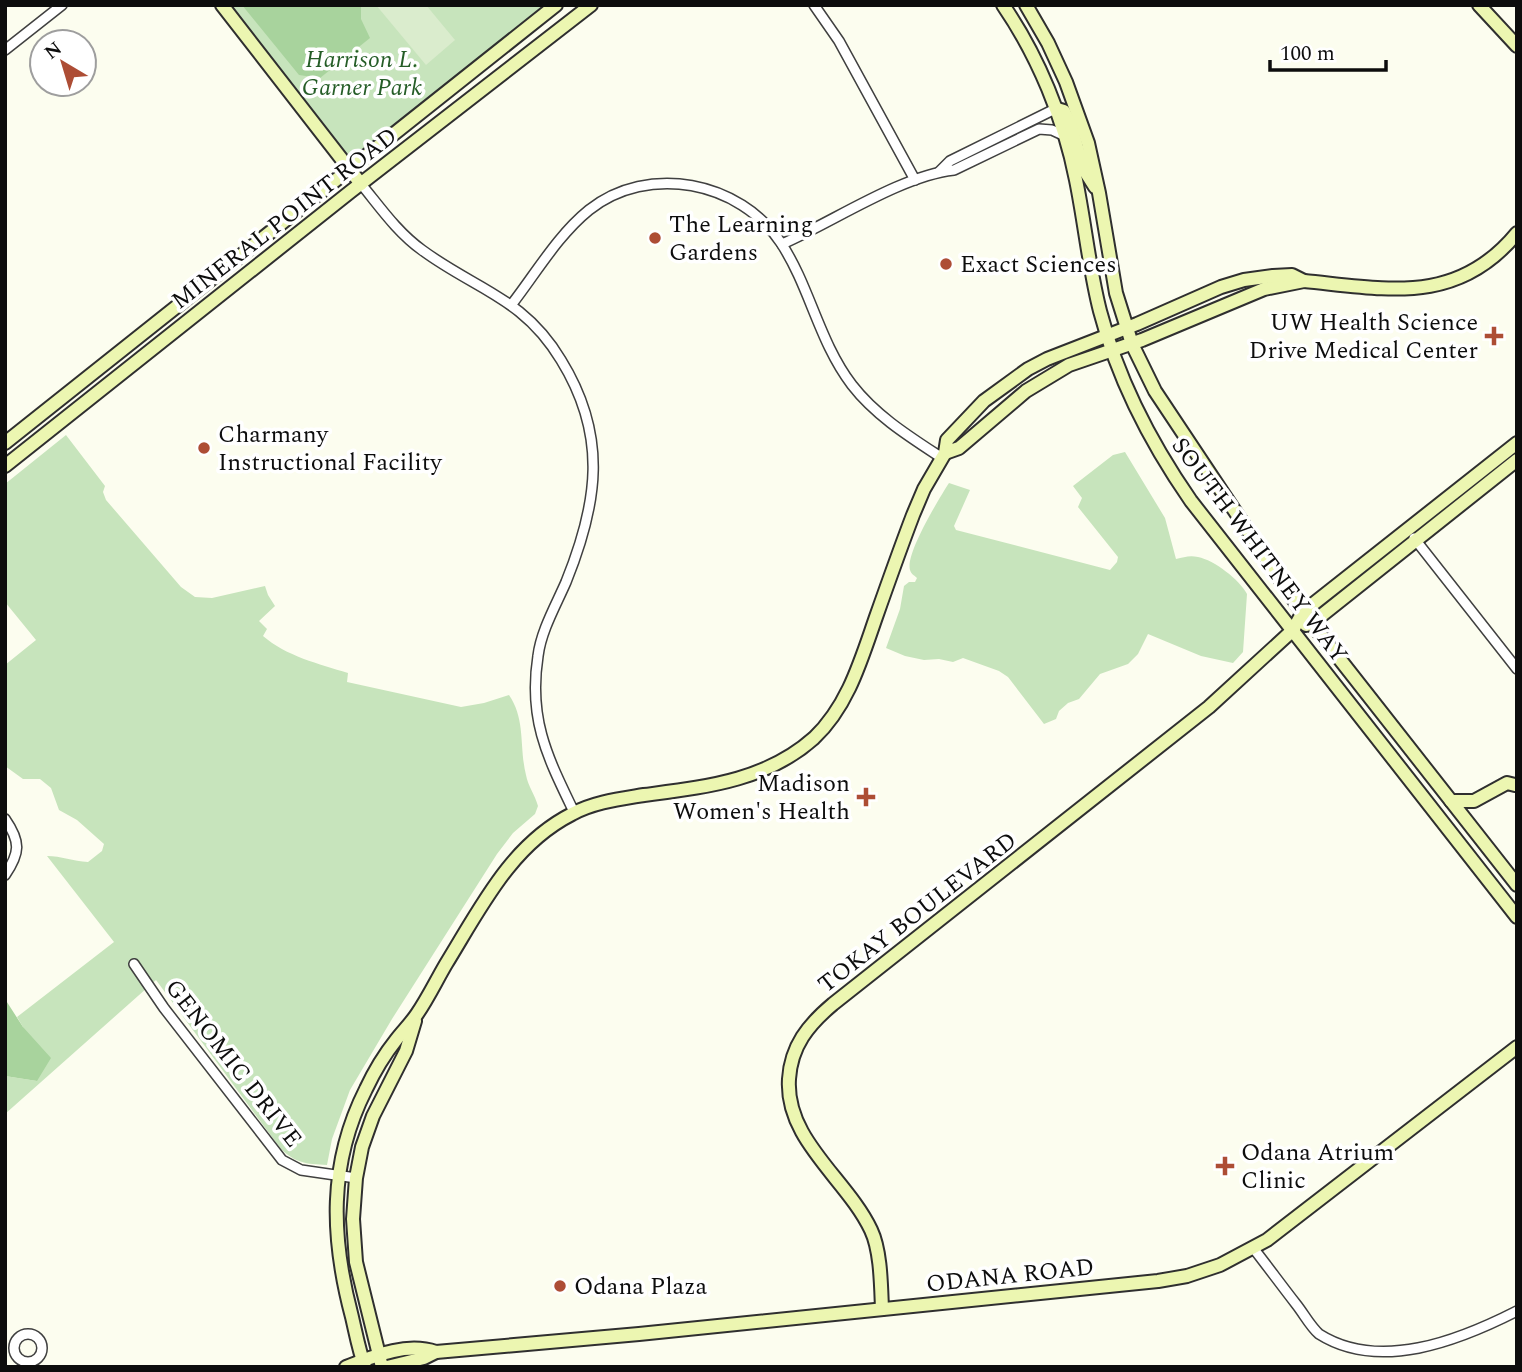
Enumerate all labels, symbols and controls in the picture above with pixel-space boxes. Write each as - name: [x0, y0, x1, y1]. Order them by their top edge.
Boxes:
- north arrow: [28, 28, 98, 98]
- scale bar: [1270, 28, 1386, 72]
- text: N: [38, 35, 68, 67]
- text: 100 m: [1280, 38, 1335, 70]
- park label: Harrison L. Garner Park: [302, 42, 422, 106]
- street label: MINERAL POINT ROAD: [164, 119, 405, 319]
- place label: The Learning Gardens: [669, 207, 813, 271]
- marker: The Learning Gardens: [647, 230, 663, 246]
- place label: Exact Sciences: [960, 247, 1117, 283]
- marker: Exact Sciences: [938, 256, 954, 272]
- place label: UW Health Science Drive Medical Center: [1249, 305, 1478, 369]
- marker: UW Health Science Drive Medical Center: [1484, 326, 1504, 346]
- place label: Charmany Instructional Facility: [218, 417, 443, 481]
- street label: SOUTH WHITNEY WAY: [1162, 430, 1356, 671]
- marker: Charmany Instructional Facility: [196, 440, 212, 456]
- place label: Madison Women's Health: [673, 766, 850, 830]
- marker: Madison Women's Health: [856, 787, 876, 807]
- street label: TOKAY BOULEVARD: [810, 823, 1025, 1002]
- street label: GENOMIC DRIVE: [156, 972, 311, 1156]
- place label: Odana Atrium Clinic: [1241, 1135, 1394, 1199]
- marker: Odana Atrium Clinic: [1215, 1156, 1235, 1176]
- street label: ODANA ROAD: [924, 1249, 1096, 1303]
- place label: Odana Plaza: [574, 1269, 708, 1305]
- marker: Odana Plaza: [552, 1278, 568, 1294]

